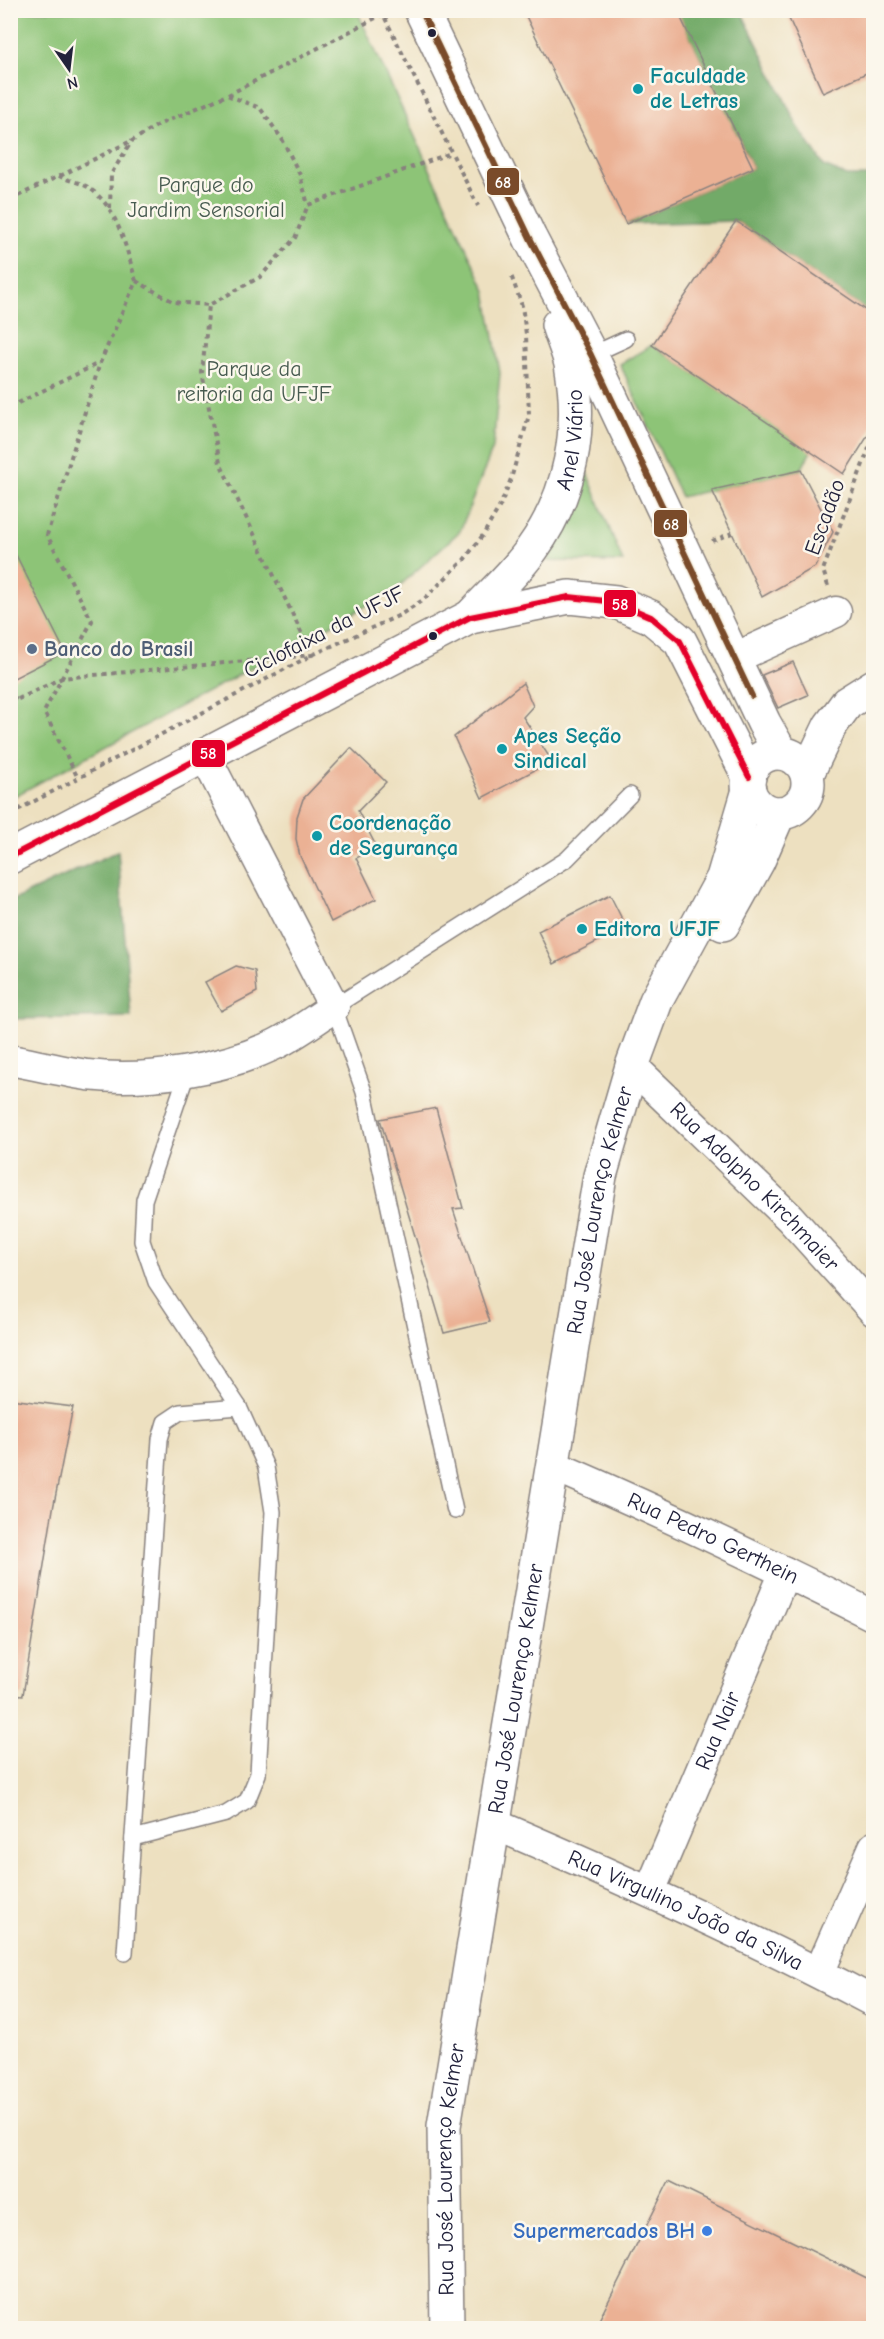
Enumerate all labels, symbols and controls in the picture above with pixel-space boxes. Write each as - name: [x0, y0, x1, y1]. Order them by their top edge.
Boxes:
- unlabelled marker: [426, 27, 438, 39]
- north arrow: [39, 39, 99, 99]
- place label: Faculdade de Letras: [650, 63, 746, 114]
- text: N: [65, 73, 80, 93]
- marker: Faculdade de Letras: [631, 82, 645, 96]
- line badge: 68: [486, 167, 520, 196]
- park label: Parque do Jardim Sensorial: [127, 172, 285, 223]
- text: 68: [495, 174, 511, 192]
- park label: Parque da reitoria da UFJF: [176, 356, 332, 407]
- street label: Anel Viário: [550, 389, 588, 494]
- street label: Escadão: [799, 475, 851, 559]
- line badge: 68: [653, 509, 688, 538]
- text: 68: [663, 516, 679, 534]
- street label: Ciclofaixa da UFJF: [239, 580, 409, 684]
- line badge: 58: [603, 589, 637, 618]
- text: 58: [612, 596, 628, 614]
- unlabelled marker: [427, 630, 439, 642]
- place label: Banco do Brasil: [44, 636, 194, 662]
- marker: Banco do Brasil: [25, 642, 39, 656]
- place label: Apes Seção Sindical: [514, 723, 621, 774]
- line badge: 58: [191, 739, 226, 768]
- marker: Apes Seção Sindical: [495, 742, 509, 756]
- text: 58: [200, 745, 216, 763]
- place label: Coordenação de Segurança: [329, 810, 458, 861]
- marker: Coordenação de Segurança: [310, 829, 324, 843]
- place label: Editora UFJF: [594, 916, 720, 942]
- marker: Editora UFJF: [575, 922, 589, 936]
- street label: Rua José Lourenço Kelmer: [561, 1083, 638, 1336]
- street label: Rua Adolpho Kirchmaier: [665, 1097, 845, 1277]
- street label: Rua Pedro Gerthein: [623, 1487, 803, 1590]
- street label: Rua José Lourenço Kelmer: [482, 1562, 549, 1816]
- street label: Rua Nair: [690, 1687, 746, 1774]
- street label: Rua Virgulino João da Silva: [564, 1844, 807, 1976]
- street label: Rua José Lourenço Kelmer: [431, 2041, 470, 2296]
- place label: Supermercados BH: [513, 2218, 695, 2244]
- marker: Supermercados BH: [700, 2224, 714, 2238]

